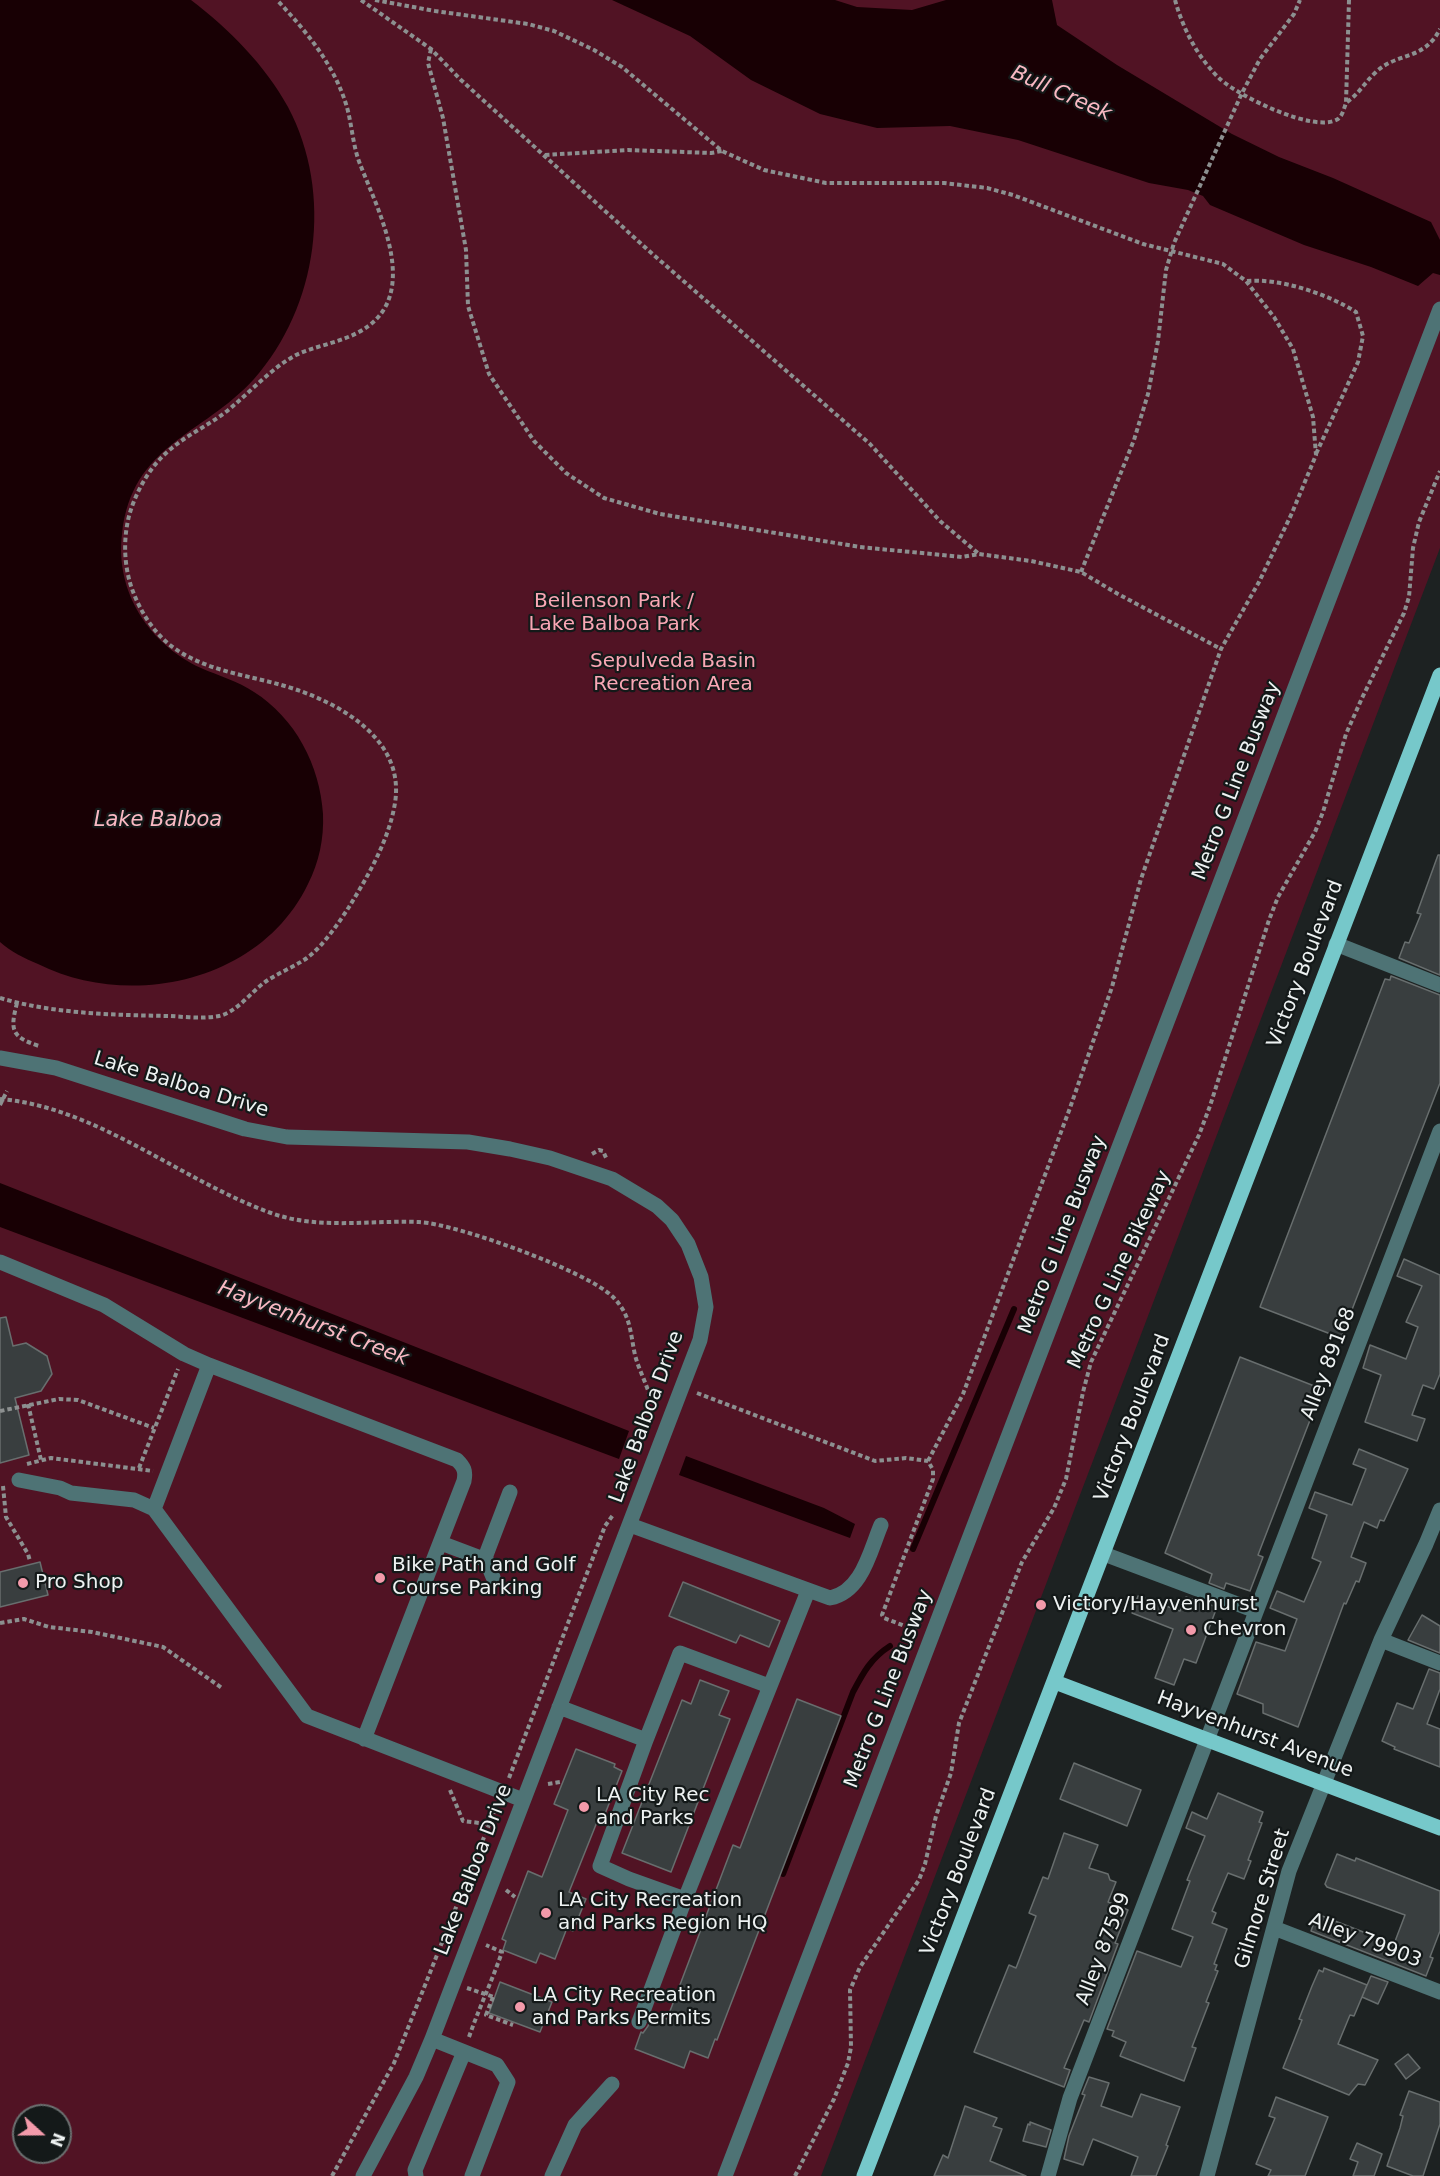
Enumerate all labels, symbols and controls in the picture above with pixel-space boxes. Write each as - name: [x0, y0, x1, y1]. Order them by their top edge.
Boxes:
- water label: Bull Creek: [1007, 61, 1115, 127]
- park label: Beilenson Park / Lake Balboa Park: [528, 590, 700, 637]
- park label: Sepulveda Basin Recreation Area: [590, 650, 756, 697]
- street label: Metro G Line Busway: [1188, 678, 1286, 884]
- water label: Lake Balboa: [94, 808, 222, 834]
- street label: Victory Boulevard: [1263, 877, 1349, 1051]
- street label: Lake Balboa Drive: [91, 1047, 271, 1123]
- street label: Metro G Line Busway: [1014, 1132, 1112, 1338]
- street label: Metro G Line Bikeway: [1063, 1167, 1177, 1373]
- water label: Hayvenhurst Creek: [214, 1276, 412, 1372]
- street label: Alley 89168: [1296, 1304, 1362, 1424]
- street label: Lake Balboa Drive: [605, 1328, 689, 1506]
- street label: Victory Boulevard: [1090, 1331, 1176, 1505]
- place label: Bike Path and Golf Course Parking: [392, 1554, 575, 1601]
- place label: Pro Shop: [35, 1571, 123, 1595]
- marker: Bike Path and Golf Course Parking: [373, 1571, 387, 1585]
- marker: Pro Shop: [16, 1576, 30, 1590]
- street label: Metro G Line Busway: [840, 1586, 938, 1792]
- place label: Victory/Hayvenhurst: [1053, 1593, 1257, 1617]
- marker: Victory/Hayvenhurst: [1034, 1598, 1048, 1612]
- place label: Chevron: [1203, 1618, 1286, 1642]
- marker: Chevron: [1184, 1623, 1198, 1637]
- street label: Hayvenhurst Avenue: [1153, 1686, 1357, 1784]
- street label: Lake Balboa Drive: [430, 1781, 518, 1959]
- place label: LA City Rec and Parks: [596, 1784, 709, 1831]
- street label: Victory Boulevard: [916, 1785, 1002, 1959]
- marker: LA City Rec and Parks: [577, 1800, 591, 1814]
- street label: Gilmore Street: [1230, 1826, 1296, 1972]
- place label: LA City Recreation and Parks Region HQ: [558, 1889, 768, 1936]
- street label: Alley 87599: [1071, 1889, 1137, 2009]
- marker: LA City Recreation and Parks Region HQ: [539, 1906, 553, 1920]
- street label: Alley 79903: [1305, 1908, 1425, 1974]
- place label: LA City Recreation and Parks Permits: [532, 1984, 716, 2031]
- marker: LA City Recreation and Parks Permits: [513, 2000, 527, 2014]
- north arrow: [12, 2104, 72, 2164]
- text: N: [46, 2130, 69, 2150]

